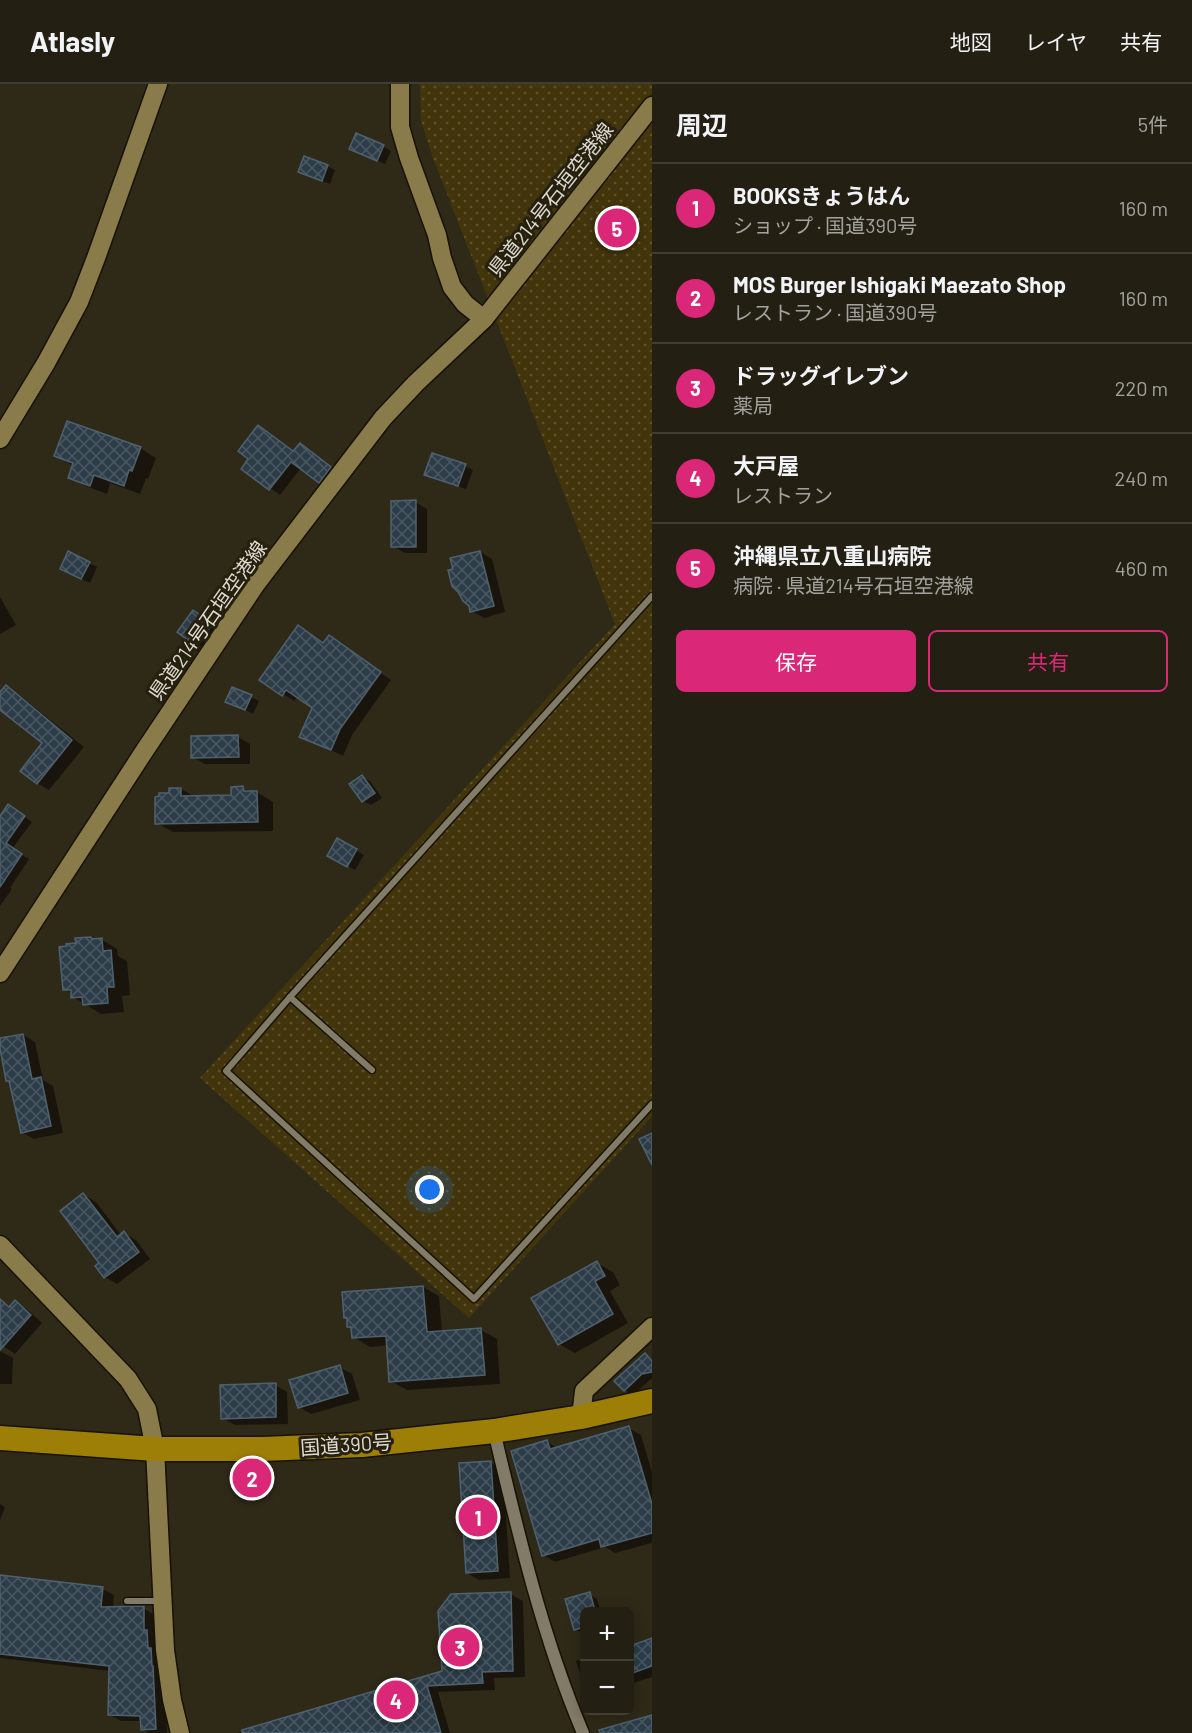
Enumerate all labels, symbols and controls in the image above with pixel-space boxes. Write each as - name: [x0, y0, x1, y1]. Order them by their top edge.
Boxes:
- text: Atlasly: [30, 24, 115, 58]
- text: 地図: [950, 29, 992, 54]
- text: レイヤ: [1025, 29, 1087, 54]
- text: 共有: [1120, 29, 1162, 54]
- text: 周辺: [676, 109, 728, 140]
- text: 5件: [1138, 112, 1168, 136]
- street label: 県道214号石垣空港線: [483, 117, 617, 281]
- text: BOOKSきょうはん: [733, 182, 910, 208]
- text: 1: [692, 196, 699, 220]
- text: 160 m: [1119, 196, 1168, 220]
- pin: 5: [598, 206, 636, 250]
- text: ショップ · 国道390号: [733, 213, 917, 237]
- text: MOS Burger Ishigaki Maezato Shop: [733, 271, 1066, 297]
- text: 2: [690, 286, 701, 310]
- text: 160 m: [1119, 286, 1168, 310]
- text: レストラン · 国道390号: [733, 300, 937, 324]
- text: ドラッグイレブン: [733, 362, 909, 388]
- text: 3: [690, 376, 701, 400]
- text: 220 m: [1115, 376, 1168, 400]
- text: 薬局: [733, 393, 773, 417]
- text: 大戸屋: [733, 452, 799, 478]
- text: 4: [689, 466, 702, 490]
- text: 240 m: [1114, 466, 1168, 490]
- text: レストラン: [733, 483, 833, 507]
- street label: 県道214号石垣空港線: [143, 536, 271, 704]
- text: 沖縄県立八重山病院: [733, 542, 931, 568]
- text: 5: [690, 556, 701, 580]
- text: 460 m: [1115, 556, 1168, 580]
- text: 病院 · 県道214号石垣空港線: [733, 573, 974, 597]
- button: 保存: [676, 630, 916, 692]
- button: 共有: [928, 630, 1168, 692]
- your location: [415, 1175, 444, 1204]
- street label: 国道390号: [299, 1429, 393, 1459]
- pin: 2: [232, 1456, 272, 1500]
- pin: 1: [458, 1494, 498, 1540]
- map controls: [580, 1607, 634, 1715]
- button: +: [580, 1607, 634, 1661]
- pin: 3: [440, 1624, 480, 1670]
- button: −: [580, 1661, 634, 1715]
- pin: 4: [376, 1678, 416, 1722]

